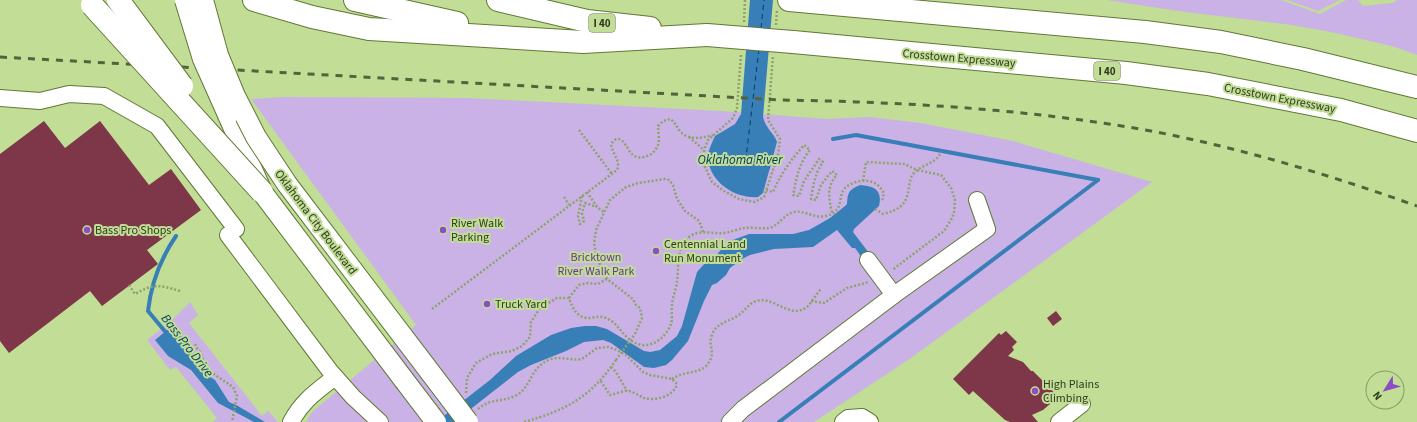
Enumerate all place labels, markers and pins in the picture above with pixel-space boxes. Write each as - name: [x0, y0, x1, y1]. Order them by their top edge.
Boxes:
- place label: River Walk Parking: [451, 215, 503, 246]
- place label: Bass Pro Shops: [95, 222, 171, 239]
- marker: Bass Pro Shops: [82, 225, 92, 235]
- marker: River Walk Parking: [438, 225, 448, 235]
- place label: Centennial Land Run Monument: [664, 236, 746, 267]
- marker: Centennial Land Run Monument: [651, 246, 661, 256]
- place label: Truck Yard: [495, 296, 547, 313]
- marker: Truck Yard: [482, 299, 492, 309]
- place label: High Plains Climbing: [1043, 376, 1099, 407]
- marker: High Plains Climbing: [1030, 386, 1040, 396]

